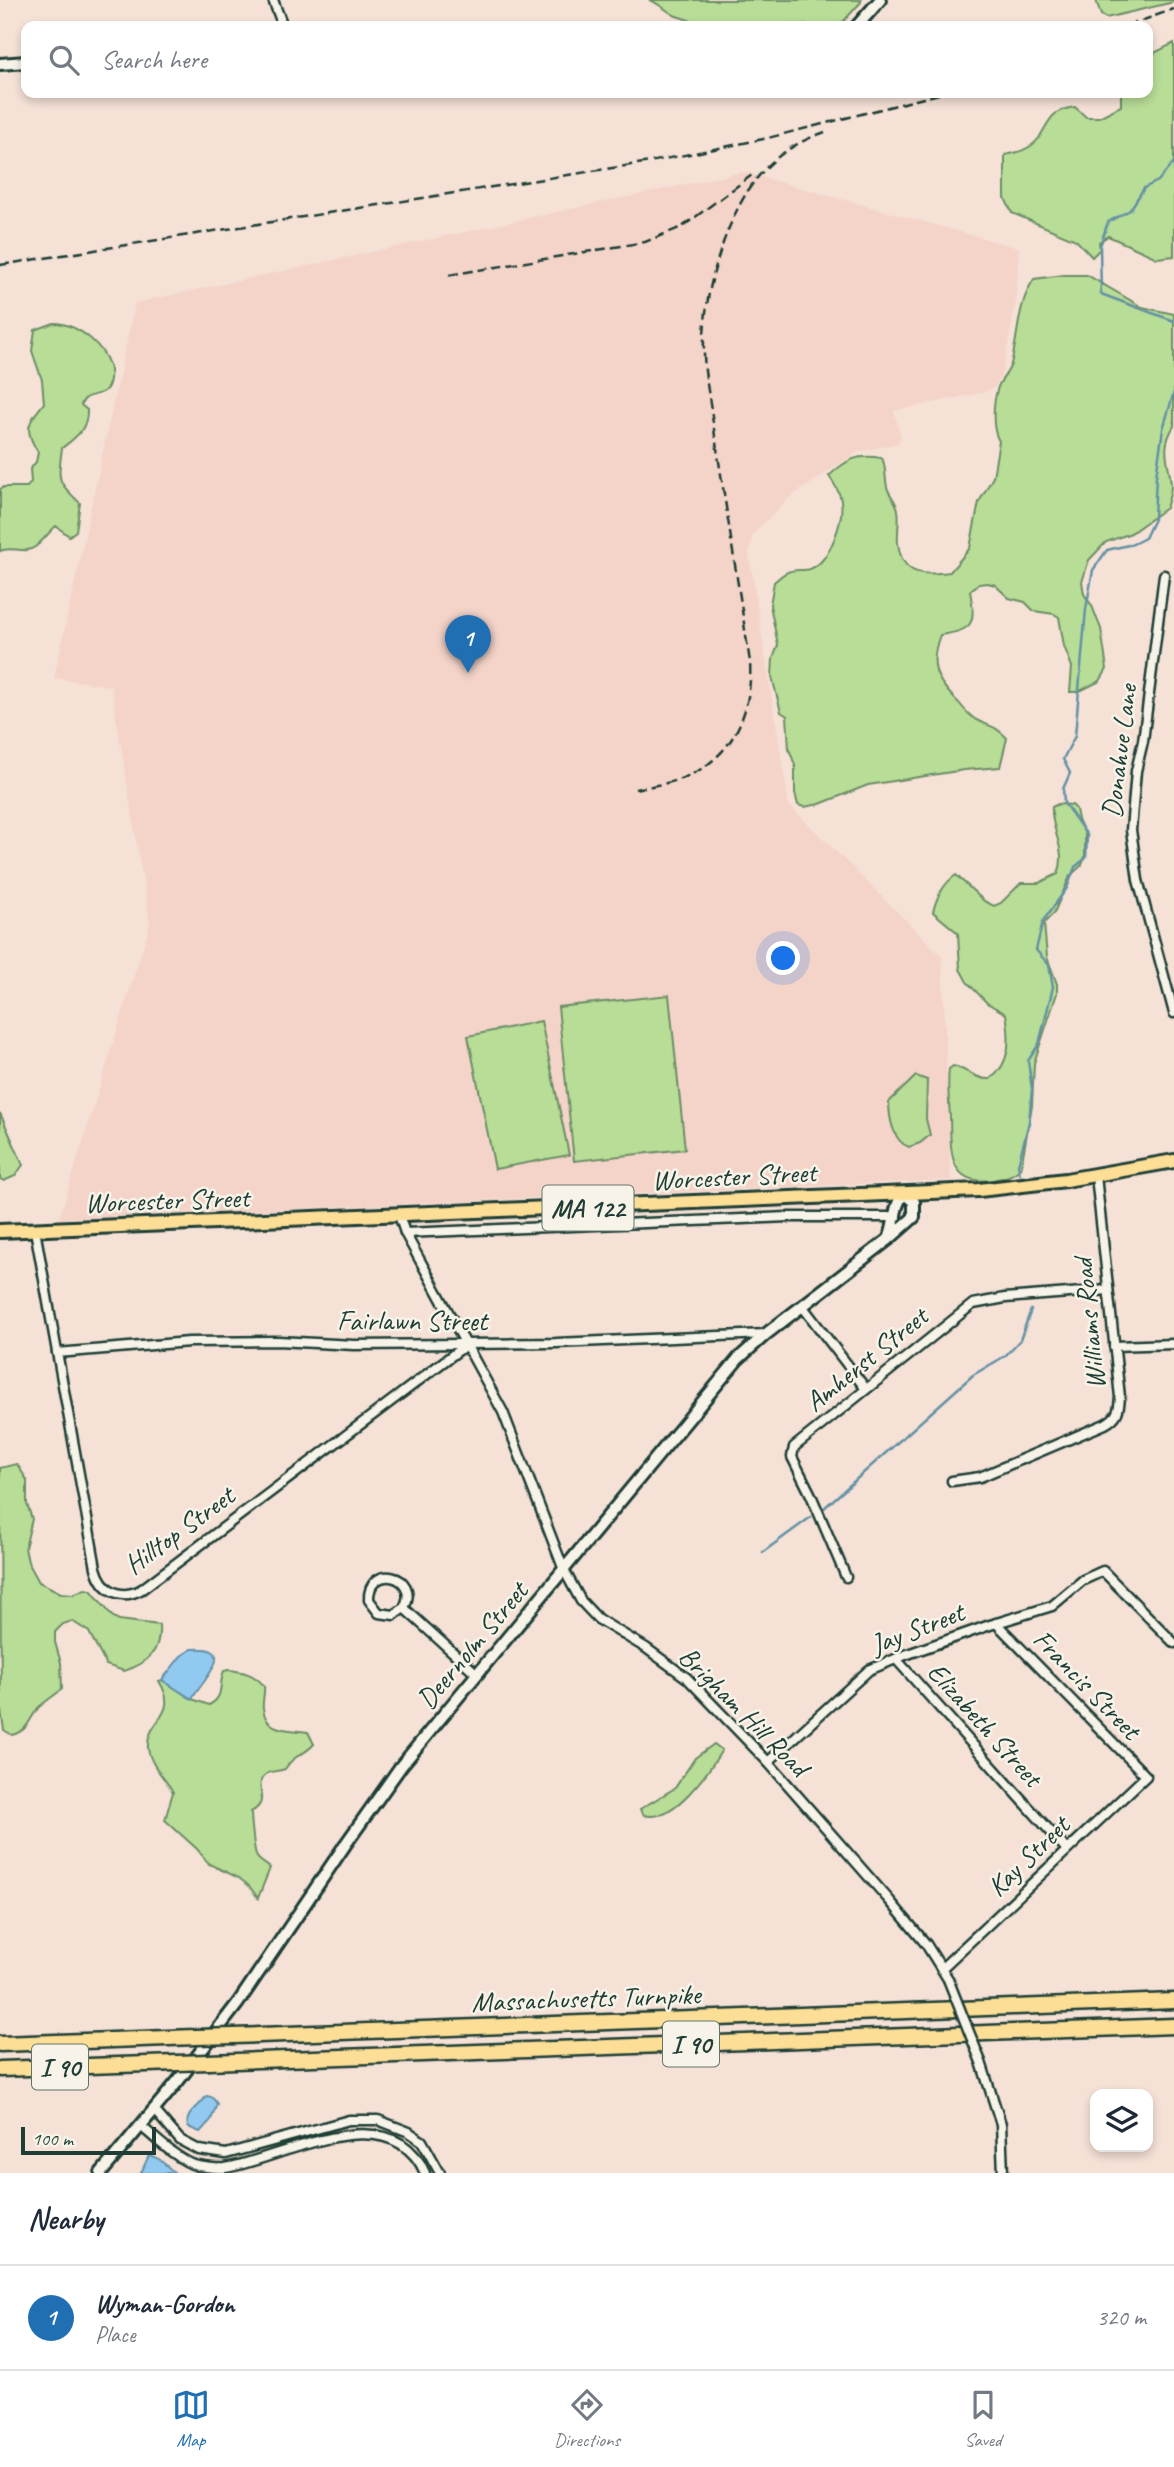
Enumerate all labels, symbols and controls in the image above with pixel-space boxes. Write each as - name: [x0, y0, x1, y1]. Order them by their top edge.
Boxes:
- search box: [21, 21, 1153, 98]
- icon: search: [45, 41, 83, 79]
- text: Search here: [101, 43, 207, 76]
- pin: 1: [445, 615, 491, 673]
- street label: Donahue Lane: [1093, 680, 1145, 820]
- your location: [766, 941, 800, 975]
- street label: Worcester Street: [651, 1154, 820, 1198]
- street label: Worcester Street: [84, 1180, 252, 1220]
- road number: MA 122: [542, 1186, 634, 1231]
- street label: Williams Road: [1064, 1253, 1113, 1391]
- street label: Amherst Street: [798, 1297, 937, 1419]
- street label: Fairlawn Street: [337, 1303, 490, 1338]
- street label: Hilltop Street: [117, 1477, 243, 1582]
- street label: Deernolm Street: [409, 1572, 537, 1716]
- street label: Jay Street: [864, 1593, 971, 1662]
- street label: Francis Street: [1026, 1622, 1150, 1748]
- street label: Brigham Hill Road: [672, 1639, 819, 1786]
- street label: Elizabeth Street: [920, 1655, 1052, 1795]
- street label: Kay Street: [979, 1806, 1079, 1904]
- street label: Massachusetts Turnpike: [471, 1976, 703, 2019]
- road number: I 90: [663, 2022, 719, 2066]
- road number: I 90: [32, 2044, 88, 2090]
- map controls: [1090, 2089, 1153, 2152]
- button: layers: [1090, 2089, 1153, 2152]
- scale bar: [21, 2124, 156, 2156]
- text: 100 m: [32, 2127, 73, 2151]
- text: Nearby: [28, 2200, 104, 2238]
- text: Wyman-Gordon: [95, 2287, 234, 2320]
- text: 1: [46, 2303, 56, 2332]
- text: 320 m: [1097, 2303, 1146, 2332]
- text: Place: [95, 2320, 135, 2349]
- tab: Map: [172, 2386, 210, 2452]
- tab: Directions: [554, 2386, 620, 2452]
- tab: Saved: [964, 2386, 1002, 2452]

